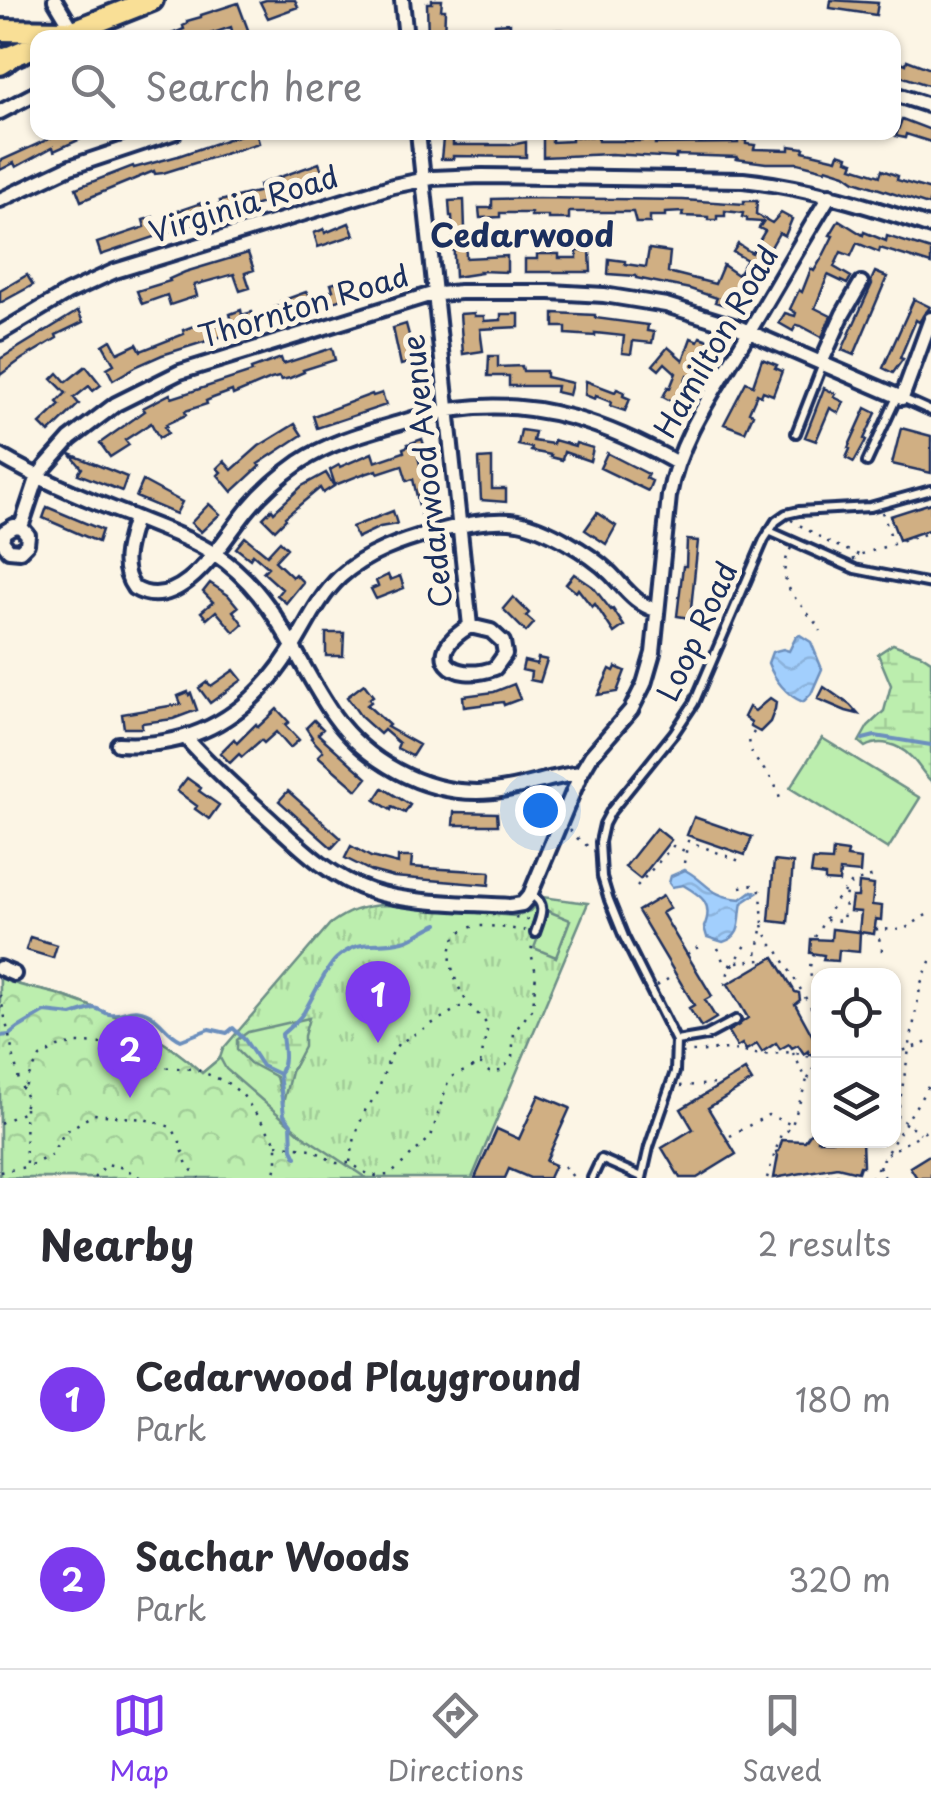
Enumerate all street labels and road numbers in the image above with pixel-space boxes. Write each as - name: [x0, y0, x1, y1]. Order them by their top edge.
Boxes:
- street label: Virginia Road: [143, 152, 343, 253]
- street label: Hamilton Road: [641, 236, 788, 445]
- street label: Thornton Road: [193, 251, 414, 358]
- street label: Cedarwood Avenue: [389, 332, 462, 610]
- street label: Loop Road: [644, 554, 748, 708]

